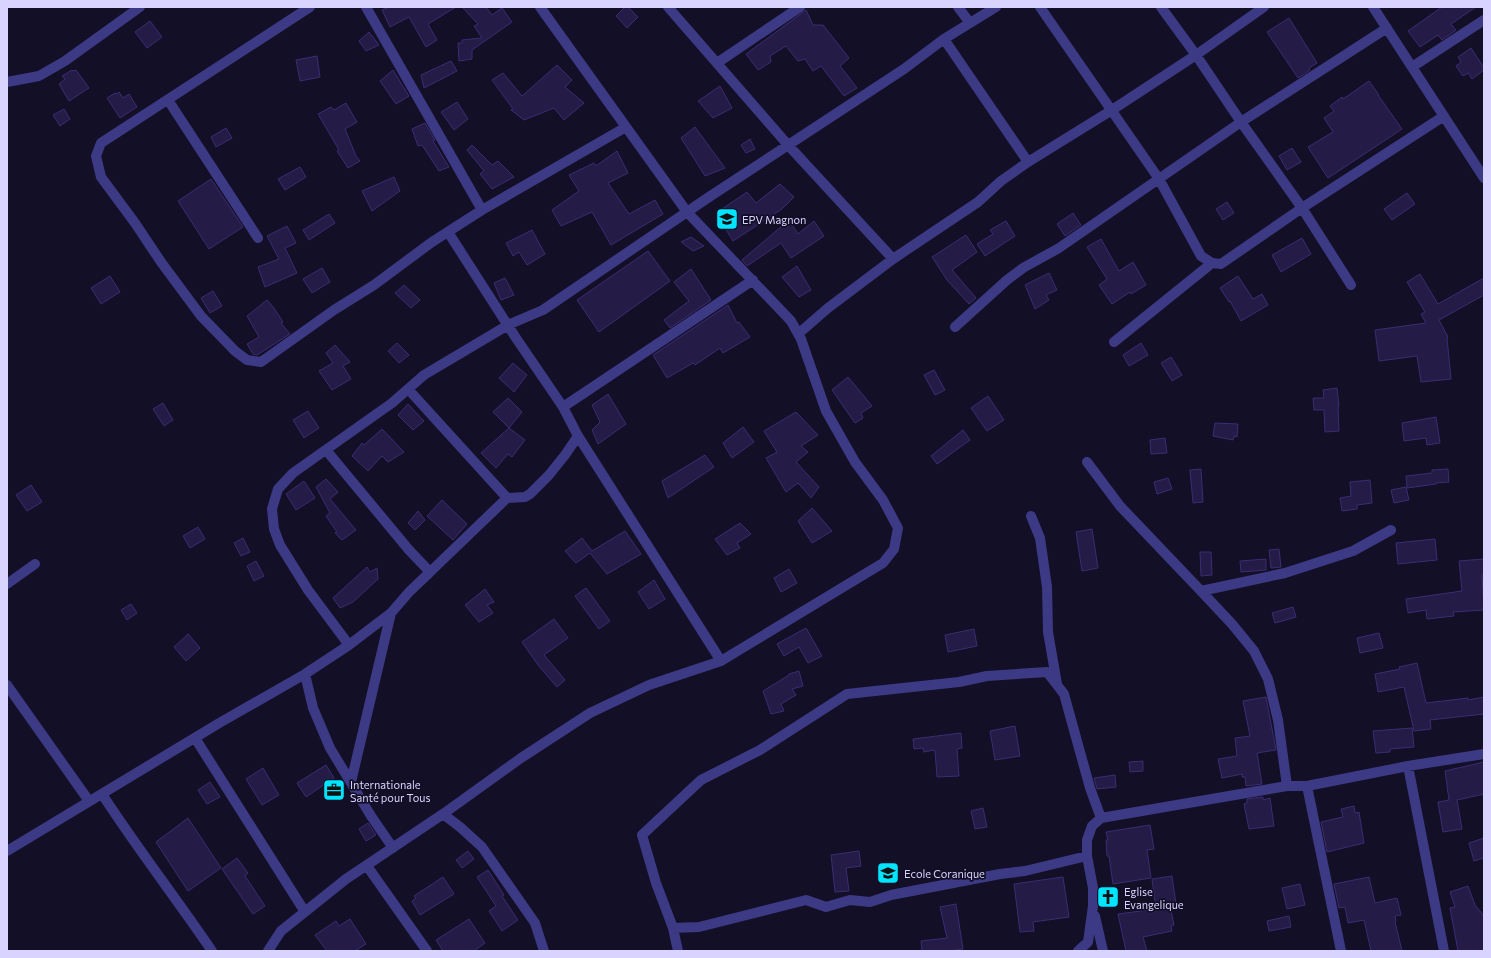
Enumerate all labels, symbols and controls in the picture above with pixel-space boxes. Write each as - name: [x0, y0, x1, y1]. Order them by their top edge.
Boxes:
- school or university icon: EPV Magnon: [714, 206, 740, 232]
- place label: EPV Magnon: [742, 213, 806, 226]
- office icon: Internationale Santé pour Tous: [321, 777, 347, 803]
- place label: Internationale Santé pour Tous: [350, 778, 431, 804]
- school or university icon: Ecole Coranique: [875, 860, 901, 886]
- place label: Ecole Coranique: [904, 867, 985, 880]
- church icon: Eglise Evangelique: [1095, 884, 1121, 910]
- place label: Eglise Evangelique: [1124, 885, 1184, 911]

